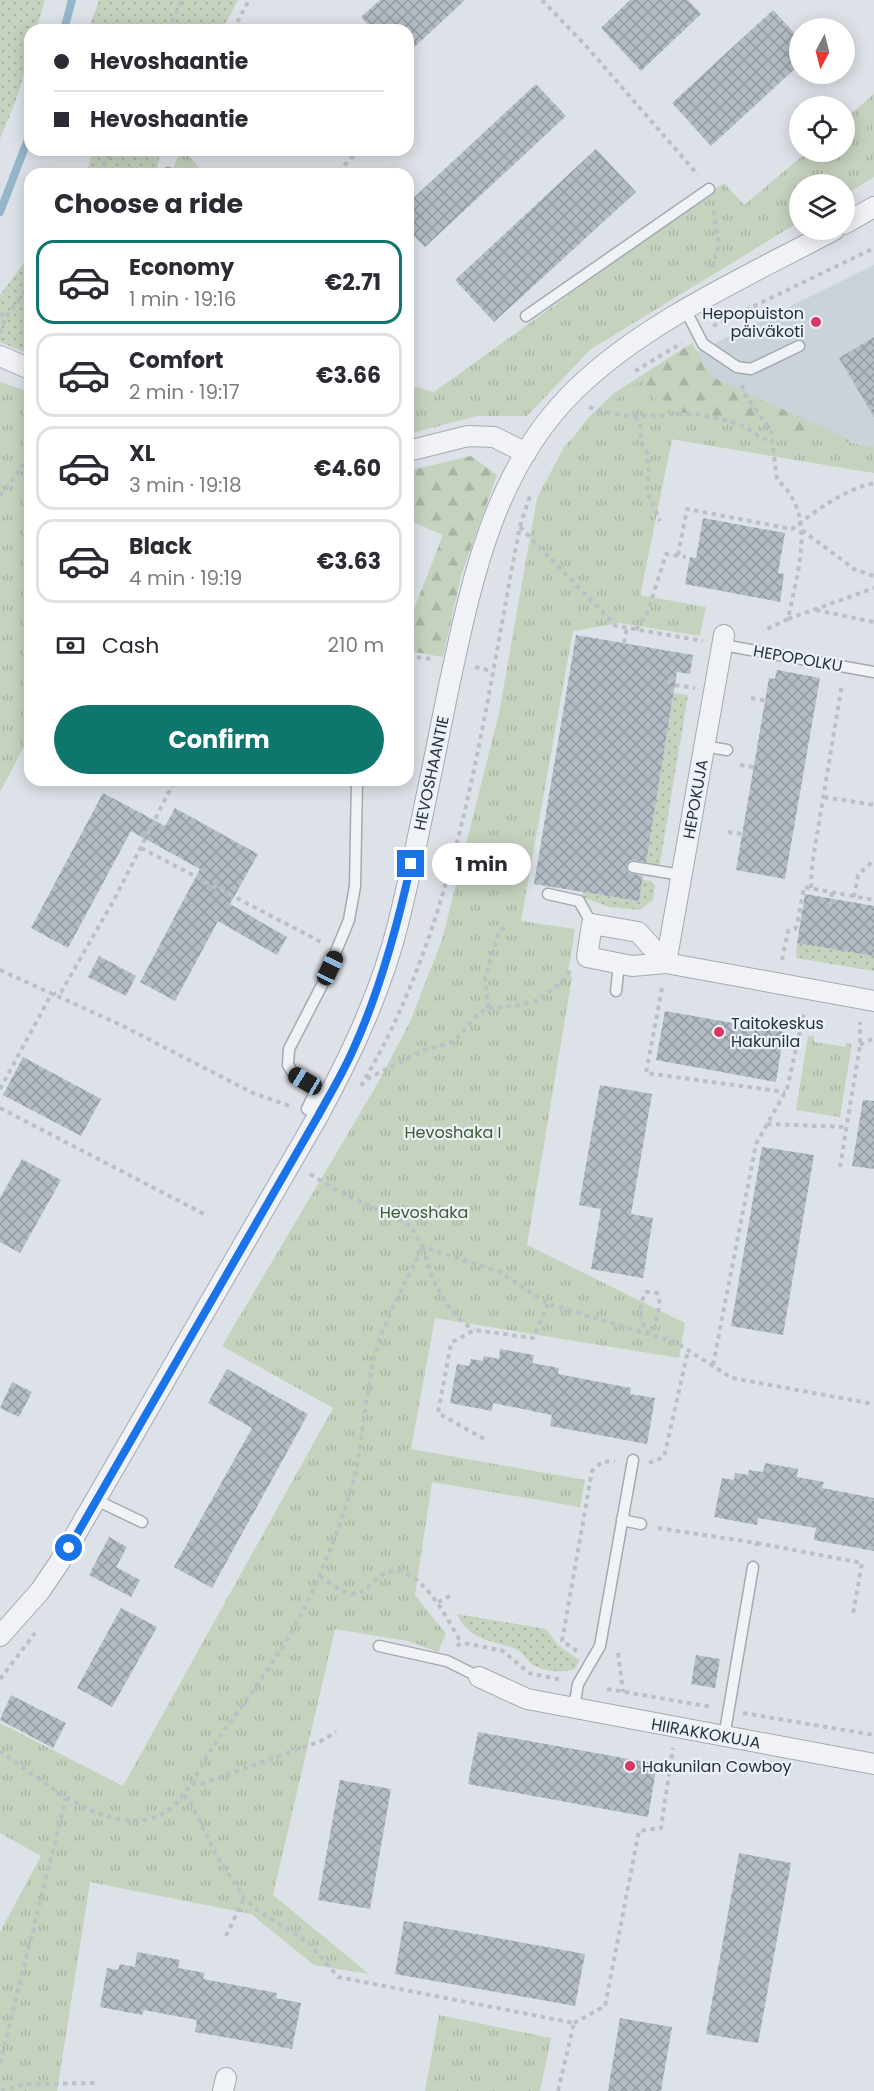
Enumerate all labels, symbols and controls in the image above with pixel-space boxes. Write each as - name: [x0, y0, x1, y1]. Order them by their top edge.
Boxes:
- north arrow: [789, 18, 855, 84]
- map controls: [789, 18, 855, 240]
- text: Hevoshaantie: [90, 46, 248, 77]
- button: locate: [789, 96, 855, 162]
- text: Hevoshaantie: [90, 104, 248, 135]
- button: layers: [789, 174, 855, 240]
- text: Choose a ride: [54, 185, 243, 222]
- text: Economy: [129, 252, 234, 283]
- icon: car: [57, 255, 111, 309]
- text: €2.71: [325, 267, 381, 298]
- text: 1 min · 19:16: [129, 285, 236, 313]
- place label: Hepopuiston päiväkoti: [702, 302, 804, 343]
- marker: Hepopuiston päiväkoti: [809, 315, 823, 329]
- text: Comfort: [129, 345, 223, 376]
- icon: car: [57, 348, 111, 402]
- text: €3.66: [316, 360, 381, 391]
- text: 2 min · 19:17: [129, 378, 240, 406]
- text: XL: [129, 438, 155, 469]
- icon: car: [57, 441, 111, 495]
- text: €4.60: [314, 453, 381, 484]
- text: 3 min · 19:18: [129, 471, 242, 499]
- text: Black: [129, 531, 192, 562]
- icon: car: [57, 534, 111, 588]
- text: €3.63: [317, 546, 381, 577]
- text: 4 min · 19:19: [129, 564, 242, 592]
- icon: cash: [54, 629, 87, 662]
- text: Cash: [102, 630, 159, 661]
- text: 210 m: [328, 631, 384, 659]
- street label: HEPOPOLKU: [751, 639, 844, 678]
- button: Confirm: [54, 705, 384, 774]
- street label: HEVOSHAANTIE: [408, 714, 455, 833]
- street label: HEPOKUJA: [677, 757, 714, 841]
- callout: 1 min: [432, 843, 531, 885]
- route end: [397, 850, 424, 877]
- text: 1 min: [455, 850, 508, 878]
- car: [314, 948, 346, 988]
- place label: Taitokeskus Hakunila: [731, 1012, 824, 1053]
- marker: Taitokeskus Hakunila: [712, 1025, 726, 1039]
- car: [285, 1064, 325, 1098]
- park label: Hevoshaka I: [405, 1121, 501, 1144]
- park label: Hevoshaka: [380, 1201, 468, 1224]
- route start: [55, 1534, 82, 1561]
- street label: HIIRAKKOKUJA: [649, 1713, 763, 1754]
- place label: Hakunilan Cowboy: [642, 1755, 792, 1778]
- marker: Hakunilan Cowboy: [623, 1759, 637, 1773]

